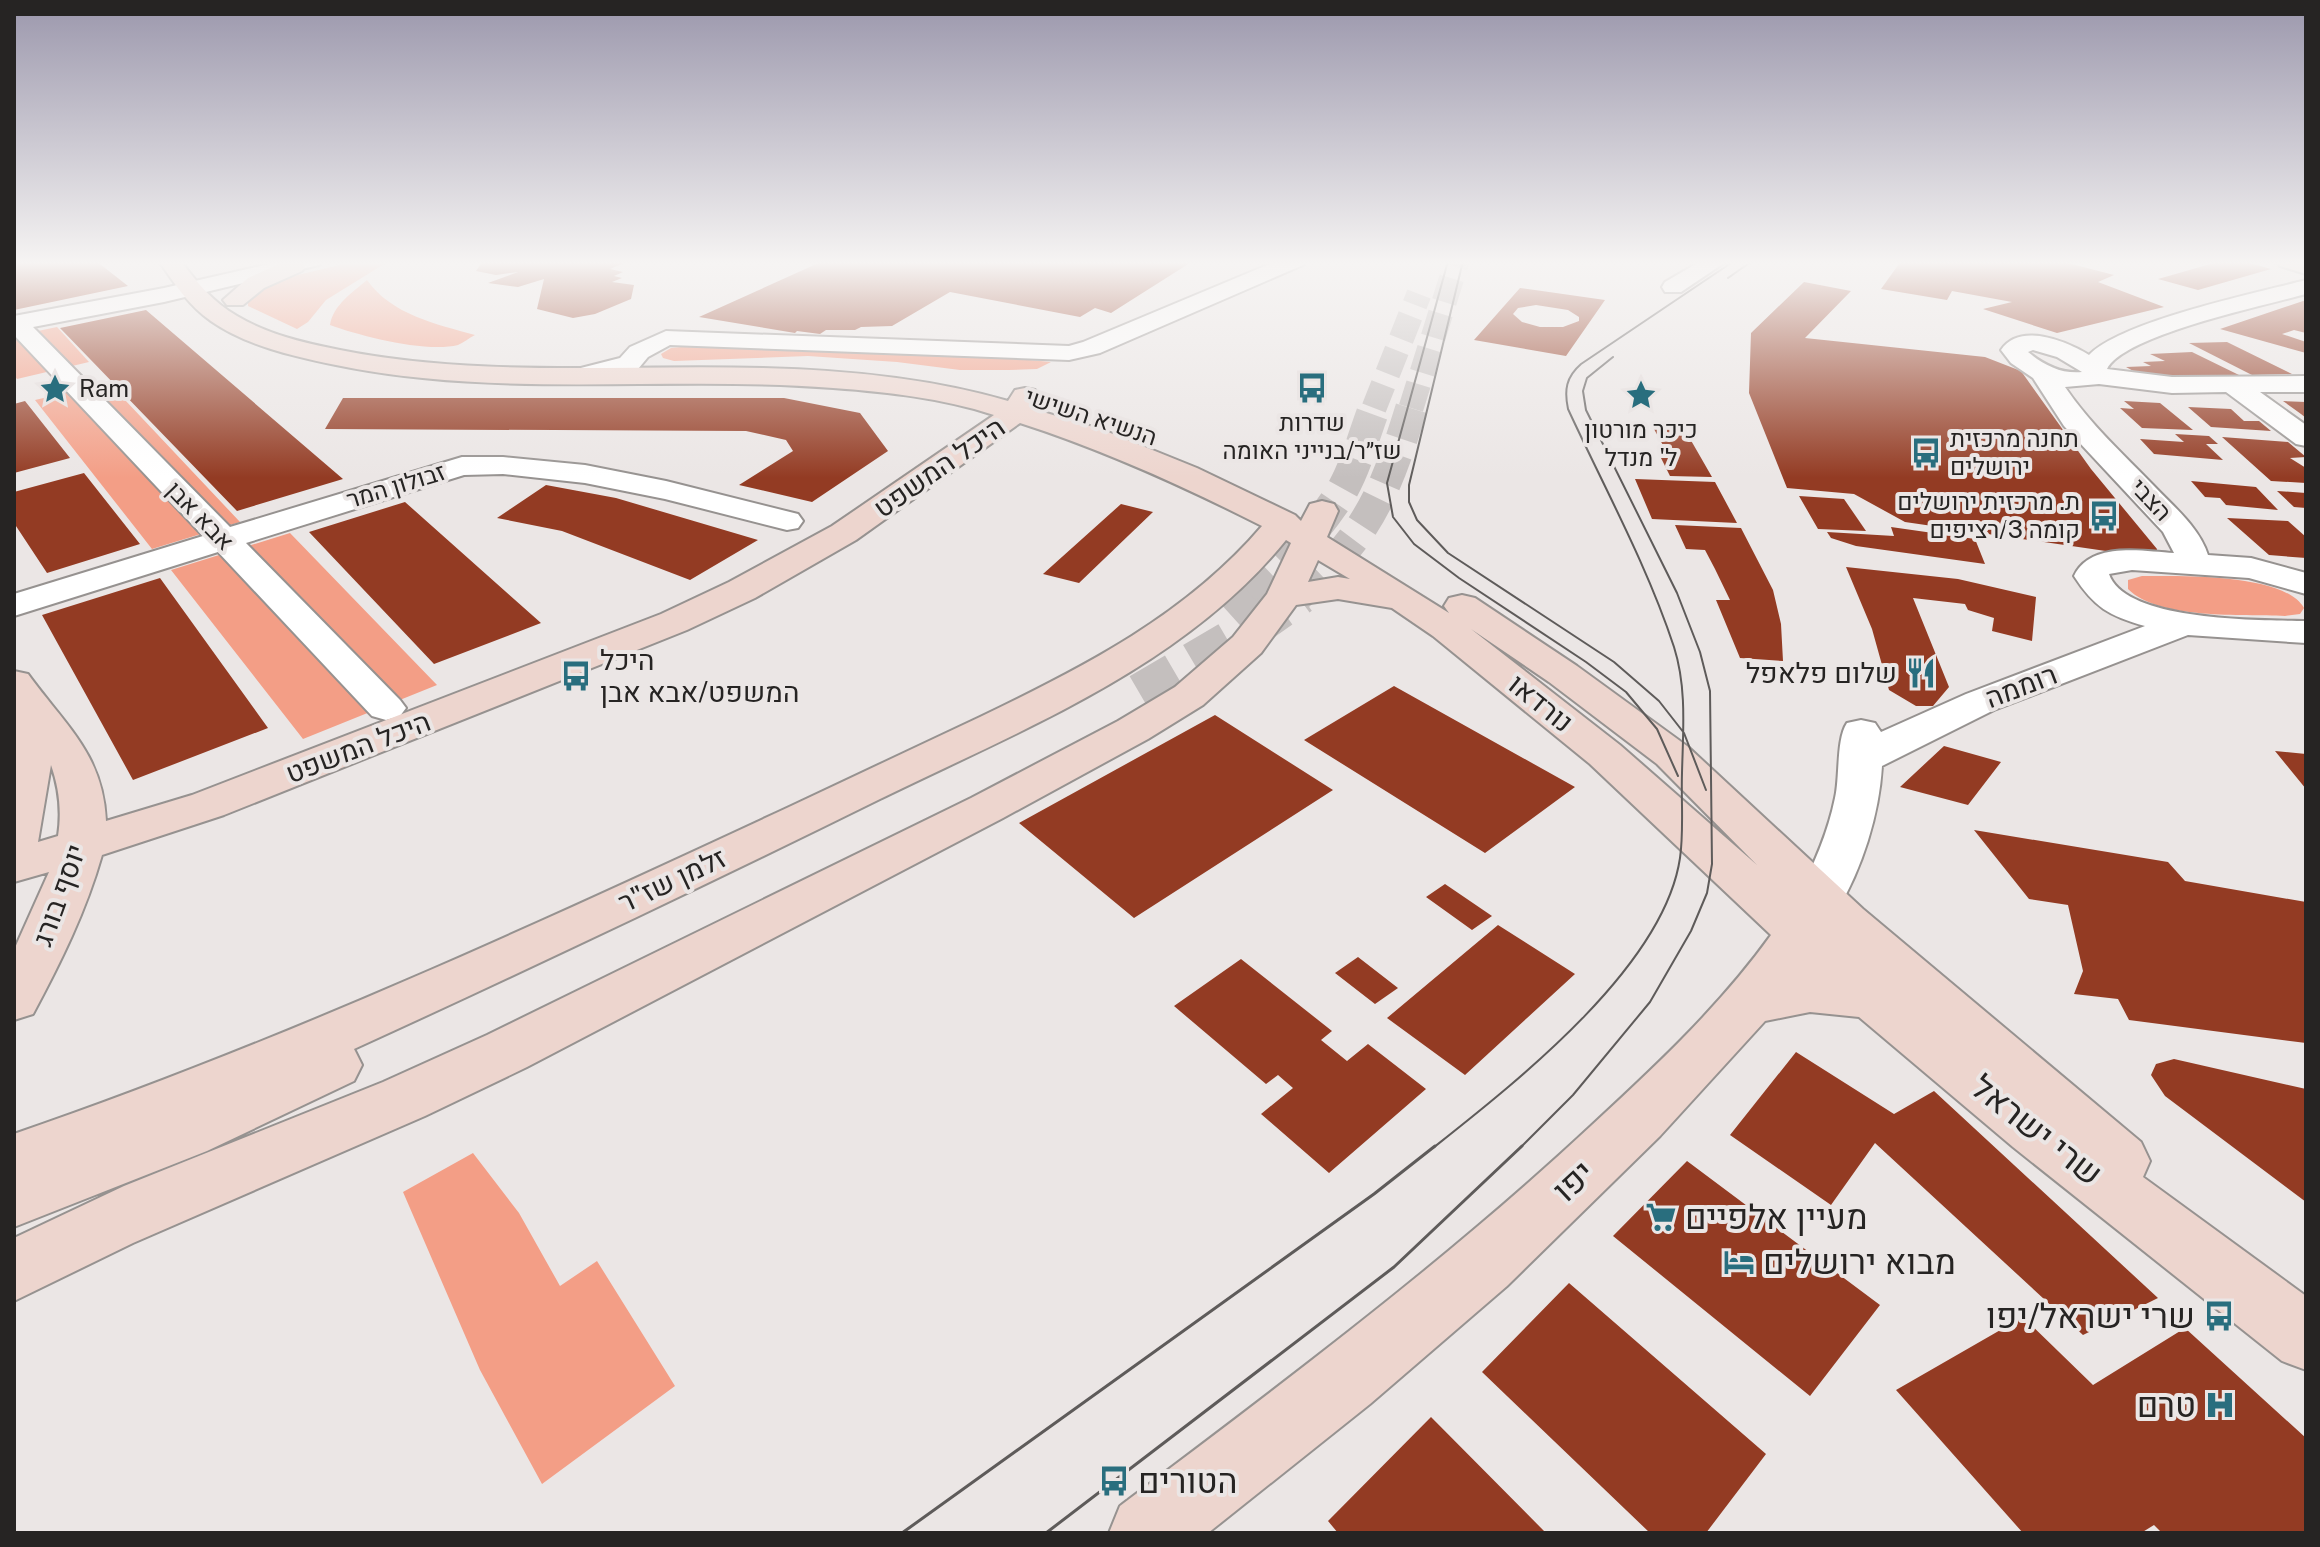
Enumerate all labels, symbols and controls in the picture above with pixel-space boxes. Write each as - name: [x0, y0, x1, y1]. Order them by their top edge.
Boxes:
- bus stop icon: שדרות שז״ר/בנייני האומה: [1295, 371, 1329, 405]
- place icon: Ram: [38, 372, 72, 406]
- place label: Ram: [79, 374, 129, 402]
- place icon: כיכר מורטון ל' מנדל: [1624, 378, 1658, 412]
- street label: הנשיא השישי: [1022, 382, 1161, 451]
- place label: שדרות שז״ר/בנייני האומה: [1222, 408, 1402, 464]
- street label: היכל המשפט: [867, 409, 1011, 524]
- place label: כיכר מורטון ל' מנדל: [1584, 415, 1698, 471]
- place label: תחנה מרכזית ירושלים: [1950, 424, 2079, 480]
- bus stop icon: תחנה מרכזית ירושלים: [1909, 436, 1943, 470]
- street label: זבולון המר: [343, 457, 448, 513]
- street label: הצבי: [2125, 473, 2178, 526]
- street label: אבא אבן: [161, 475, 240, 555]
- place label: ת. מרכזית ירושלים קומה 3/רציפים: [1897, 487, 2080, 543]
- bus stop icon: ת. מרכזית ירושלים קומה 3/רציפים: [2087, 499, 2121, 533]
- place label: היכל המשפט/אבא אבן: [600, 643, 799, 708]
- place label: שלום פלאפל: [1746, 656, 1897, 689]
- restaurant icon: שלום פלאפל: [1904, 656, 1938, 690]
- street label: רוממה: [1980, 657, 2061, 714]
- bus stop icon: היכל המשפט/אבא אבן: [559, 659, 593, 693]
- street label: נורדאו: [1503, 667, 1580, 738]
- street label: היכל המשפט: [281, 704, 435, 789]
- street label: יוסף בורג: [25, 840, 92, 950]
- street label: זלמן שז"ר: [613, 840, 731, 919]
- street label: שרי ישראל: [1963, 1066, 2111, 1194]
- street label: יפו: [1544, 1152, 1602, 1210]
- place label: מעיין אלפיים: [1685, 1197, 1868, 1237]
- supermarket icon: מעיין אלפיים: [1644, 1200, 1678, 1234]
- place label: מבוא ירושלים: [1763, 1242, 1956, 1282]
- hotel icon: מבוא ירושלים: [1722, 1245, 1756, 1279]
- place label: שרי ישראל/יפו: [1986, 1296, 2195, 1336]
- bus stop icon: שרי ישראל/יפו: [2202, 1299, 2236, 1333]
- place label: טרם: [2137, 1385, 2196, 1425]
- hospital icon: טרם: [2203, 1388, 2237, 1422]
- place label: הטורים: [1138, 1461, 1238, 1501]
- bus stop icon: הטורים: [1097, 1464, 1131, 1498]

